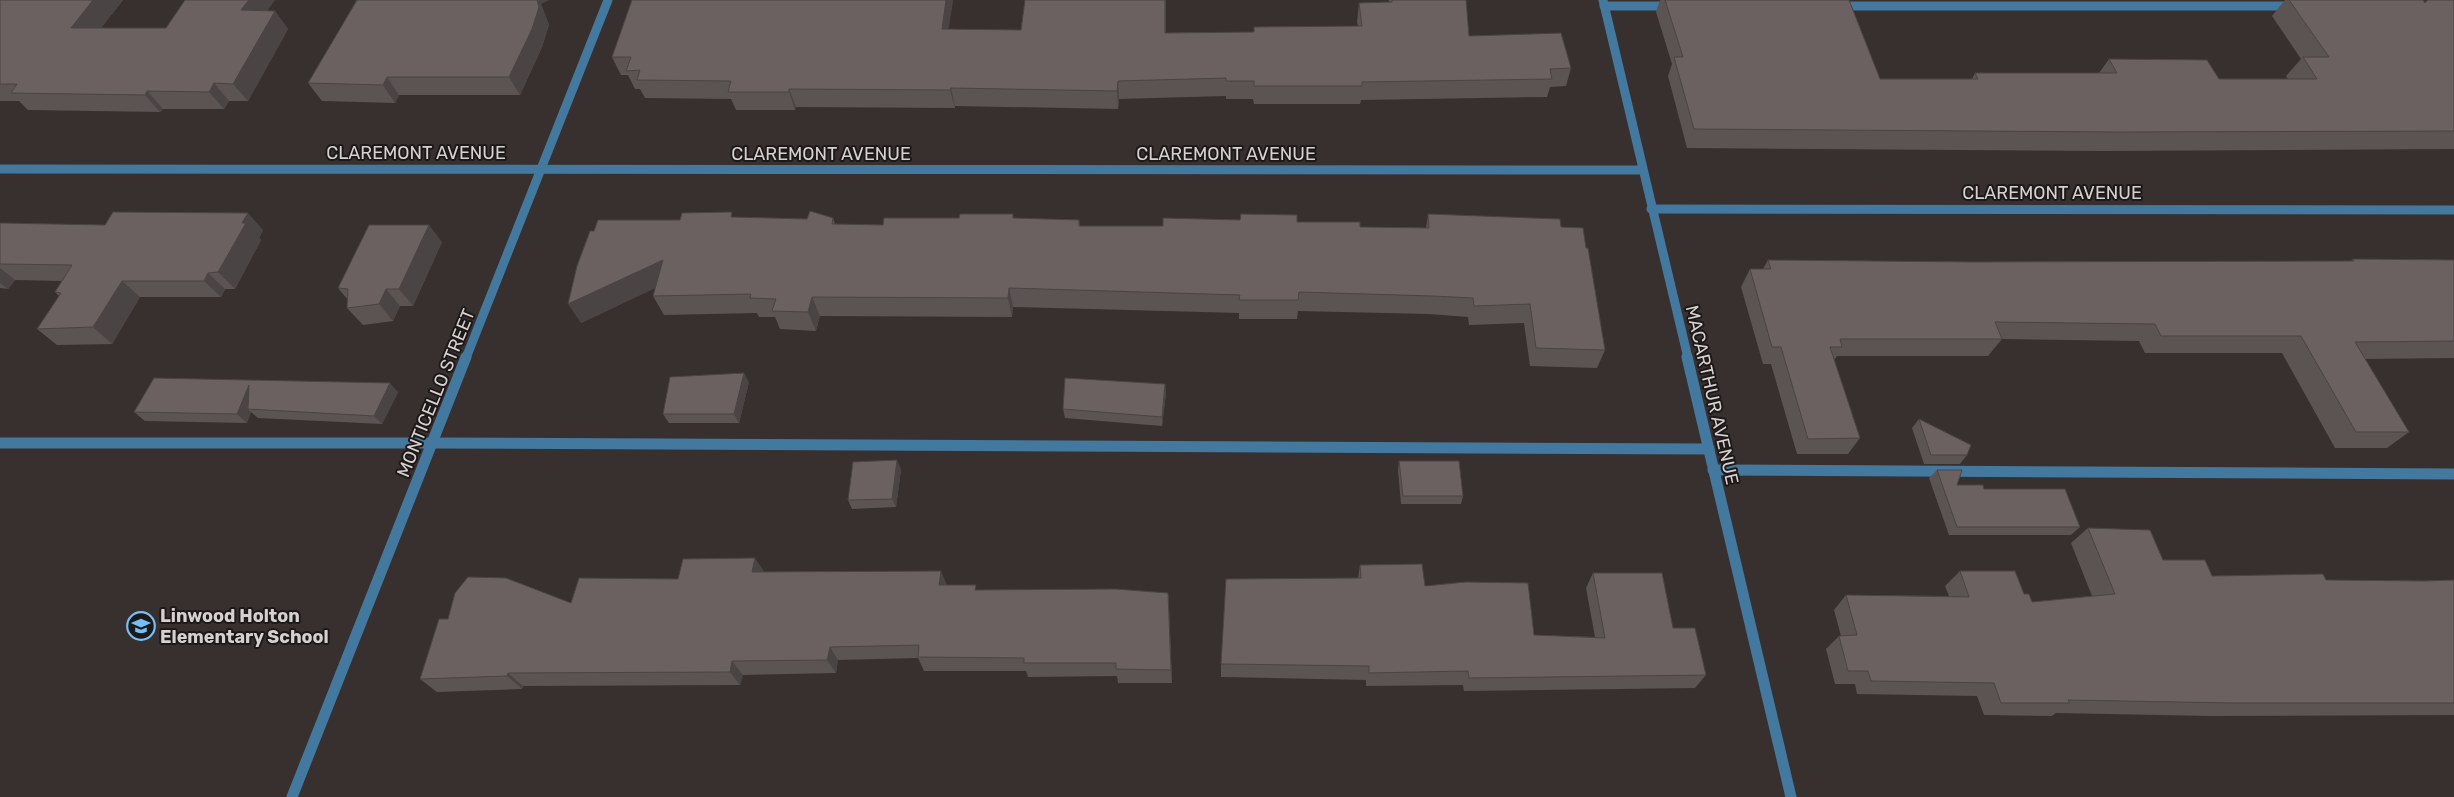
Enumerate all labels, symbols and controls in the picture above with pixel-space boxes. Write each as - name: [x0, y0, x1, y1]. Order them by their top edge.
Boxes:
- street label: CLAREMONT AVENUE: [326, 142, 506, 164]
- street label: CLAREMONT AVENUE: [731, 143, 911, 165]
- street label: CLAREMONT AVENUE: [1136, 143, 1316, 165]
- street label: CLAREMONT AVENUE: [1962, 182, 2142, 204]
- street label: MACARTHUR AVENUE: [1681, 303, 1743, 487]
- street label: MONTICELLO STREET: [392, 306, 480, 480]
- place label: Linwood Holton Elementary School: [160, 605, 329, 648]
- school or university icon: Linwood Holton Elementary School: [126, 611, 156, 641]

